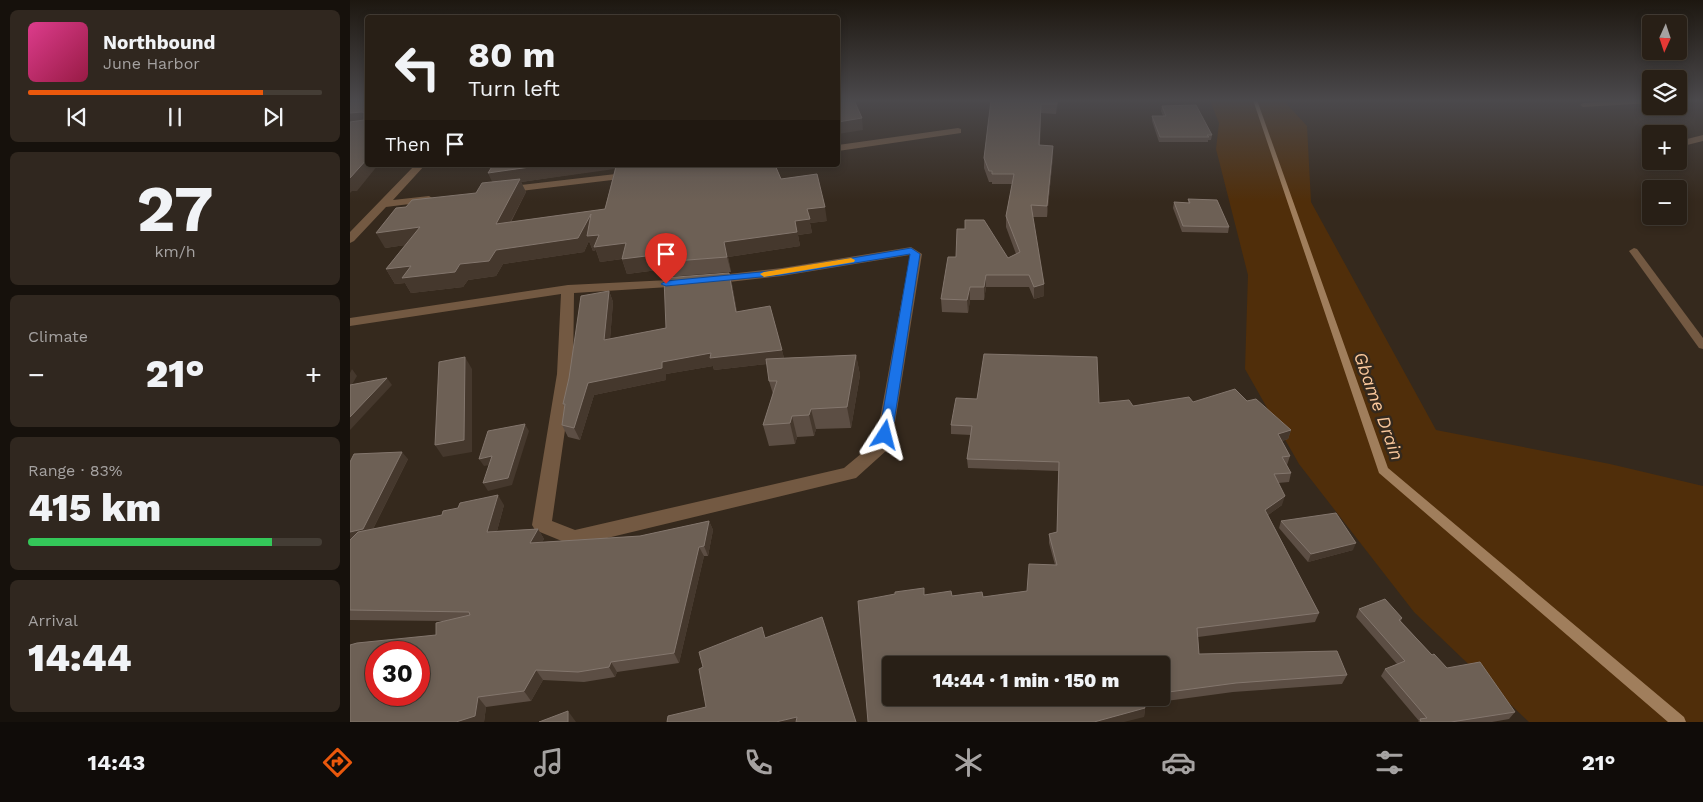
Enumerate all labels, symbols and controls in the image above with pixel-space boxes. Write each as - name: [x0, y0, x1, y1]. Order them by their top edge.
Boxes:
- north arrow: [1642, 15, 1688, 60]
- map controls: [1642, 15, 1687, 225]
- text: Northbound: [103, 31, 215, 54]
- text: 80 m: [468, 34, 555, 76]
- icon: left: [385, 35, 450, 100]
- text: June Harbor: [103, 54, 200, 73]
- button: layers: [1642, 70, 1687, 115]
- text: Turn left: [468, 76, 560, 101]
- icon: previous: [63, 103, 91, 131]
- icon: pause: [161, 103, 189, 131]
- icon: next: [259, 103, 287, 131]
- button: +: [1642, 125, 1687, 170]
- icon: arrive: [441, 130, 469, 158]
- text: Then: [385, 133, 431, 156]
- text: 27: [136, 171, 214, 247]
- button: −: [1642, 180, 1687, 225]
- pin: [645, 233, 687, 284]
- icon: arrive: [652, 240, 680, 268]
- text: km/h: [154, 242, 196, 261]
- text: Climate: [28, 327, 88, 346]
- water label: Gbame Drain: [1350, 349, 1408, 463]
- text: 21°: [145, 352, 205, 396]
- text: −: [28, 358, 45, 391]
- text: +: [305, 358, 322, 391]
- position arrow: [858, 408, 910, 460]
- text: Range · 83%: [28, 461, 122, 480]
- text: 415 km: [28, 486, 161, 530]
- text: Arrival: [28, 611, 78, 630]
- text: 14:44: [28, 636, 132, 680]
- speed limit sign: 30: [365, 641, 430, 706]
- text: 14:44 · 1 min · 150 m: [933, 669, 1119, 692]
- icon: directions: [320, 745, 355, 780]
- icon: music: [531, 745, 566, 780]
- icon: phone: [741, 745, 776, 780]
- icon: climate: [951, 745, 986, 780]
- icon: car: [1161, 745, 1196, 780]
- icon: filters: [1372, 745, 1407, 780]
- text: 14:43: [88, 750, 145, 775]
- text: 21°: [1582, 750, 1615, 775]

